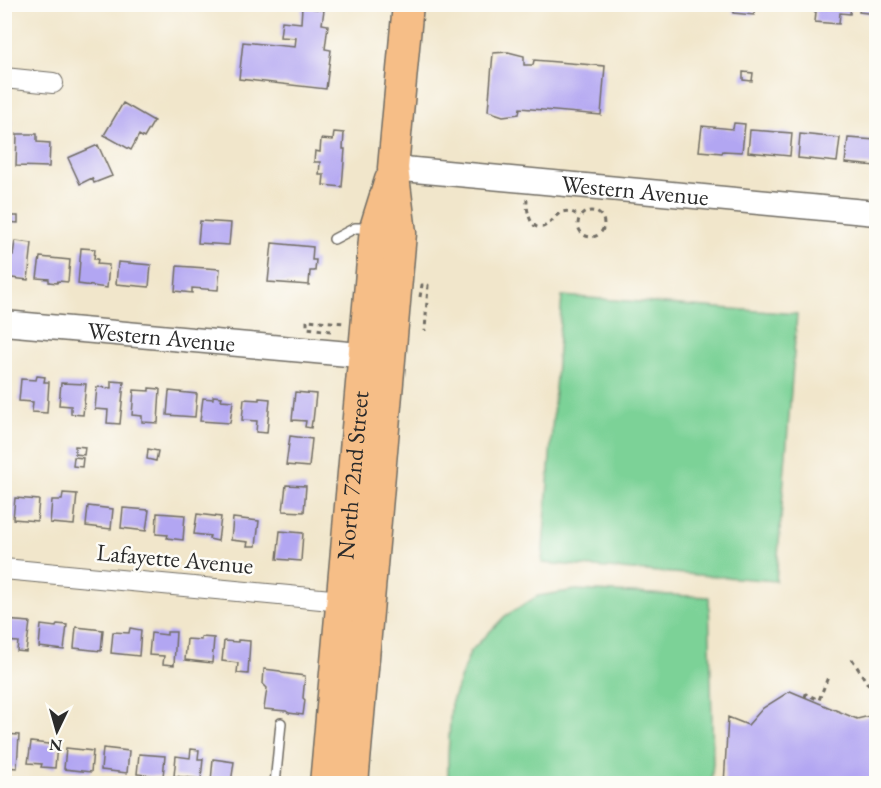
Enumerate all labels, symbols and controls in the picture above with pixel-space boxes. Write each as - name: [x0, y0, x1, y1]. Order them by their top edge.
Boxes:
- street label: Western Avenue: [560, 168, 710, 212]
- street label: Western Avenue: [86, 315, 237, 359]
- street label: North 72nd Street: [329, 389, 375, 561]
- street label: Lafayette Avenue: [95, 536, 255, 581]
- north arrow: [27, 701, 87, 761]
- text: N: [48, 734, 63, 756]

